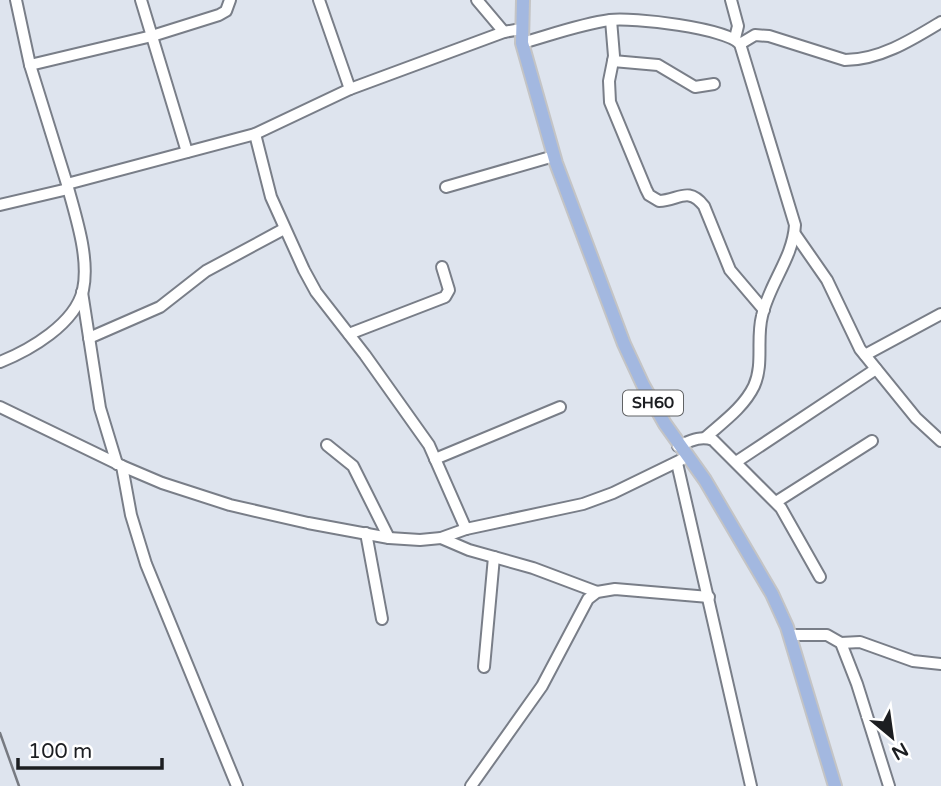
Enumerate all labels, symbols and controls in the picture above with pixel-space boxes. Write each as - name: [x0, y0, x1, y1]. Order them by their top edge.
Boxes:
- road number: SH60: [623, 390, 683, 416]
- north arrow: [857, 702, 927, 772]
- scale bar: [18, 726, 161, 770]
- text: N: [888, 738, 912, 764]
- text: 100 m: [28, 739, 92, 764]

